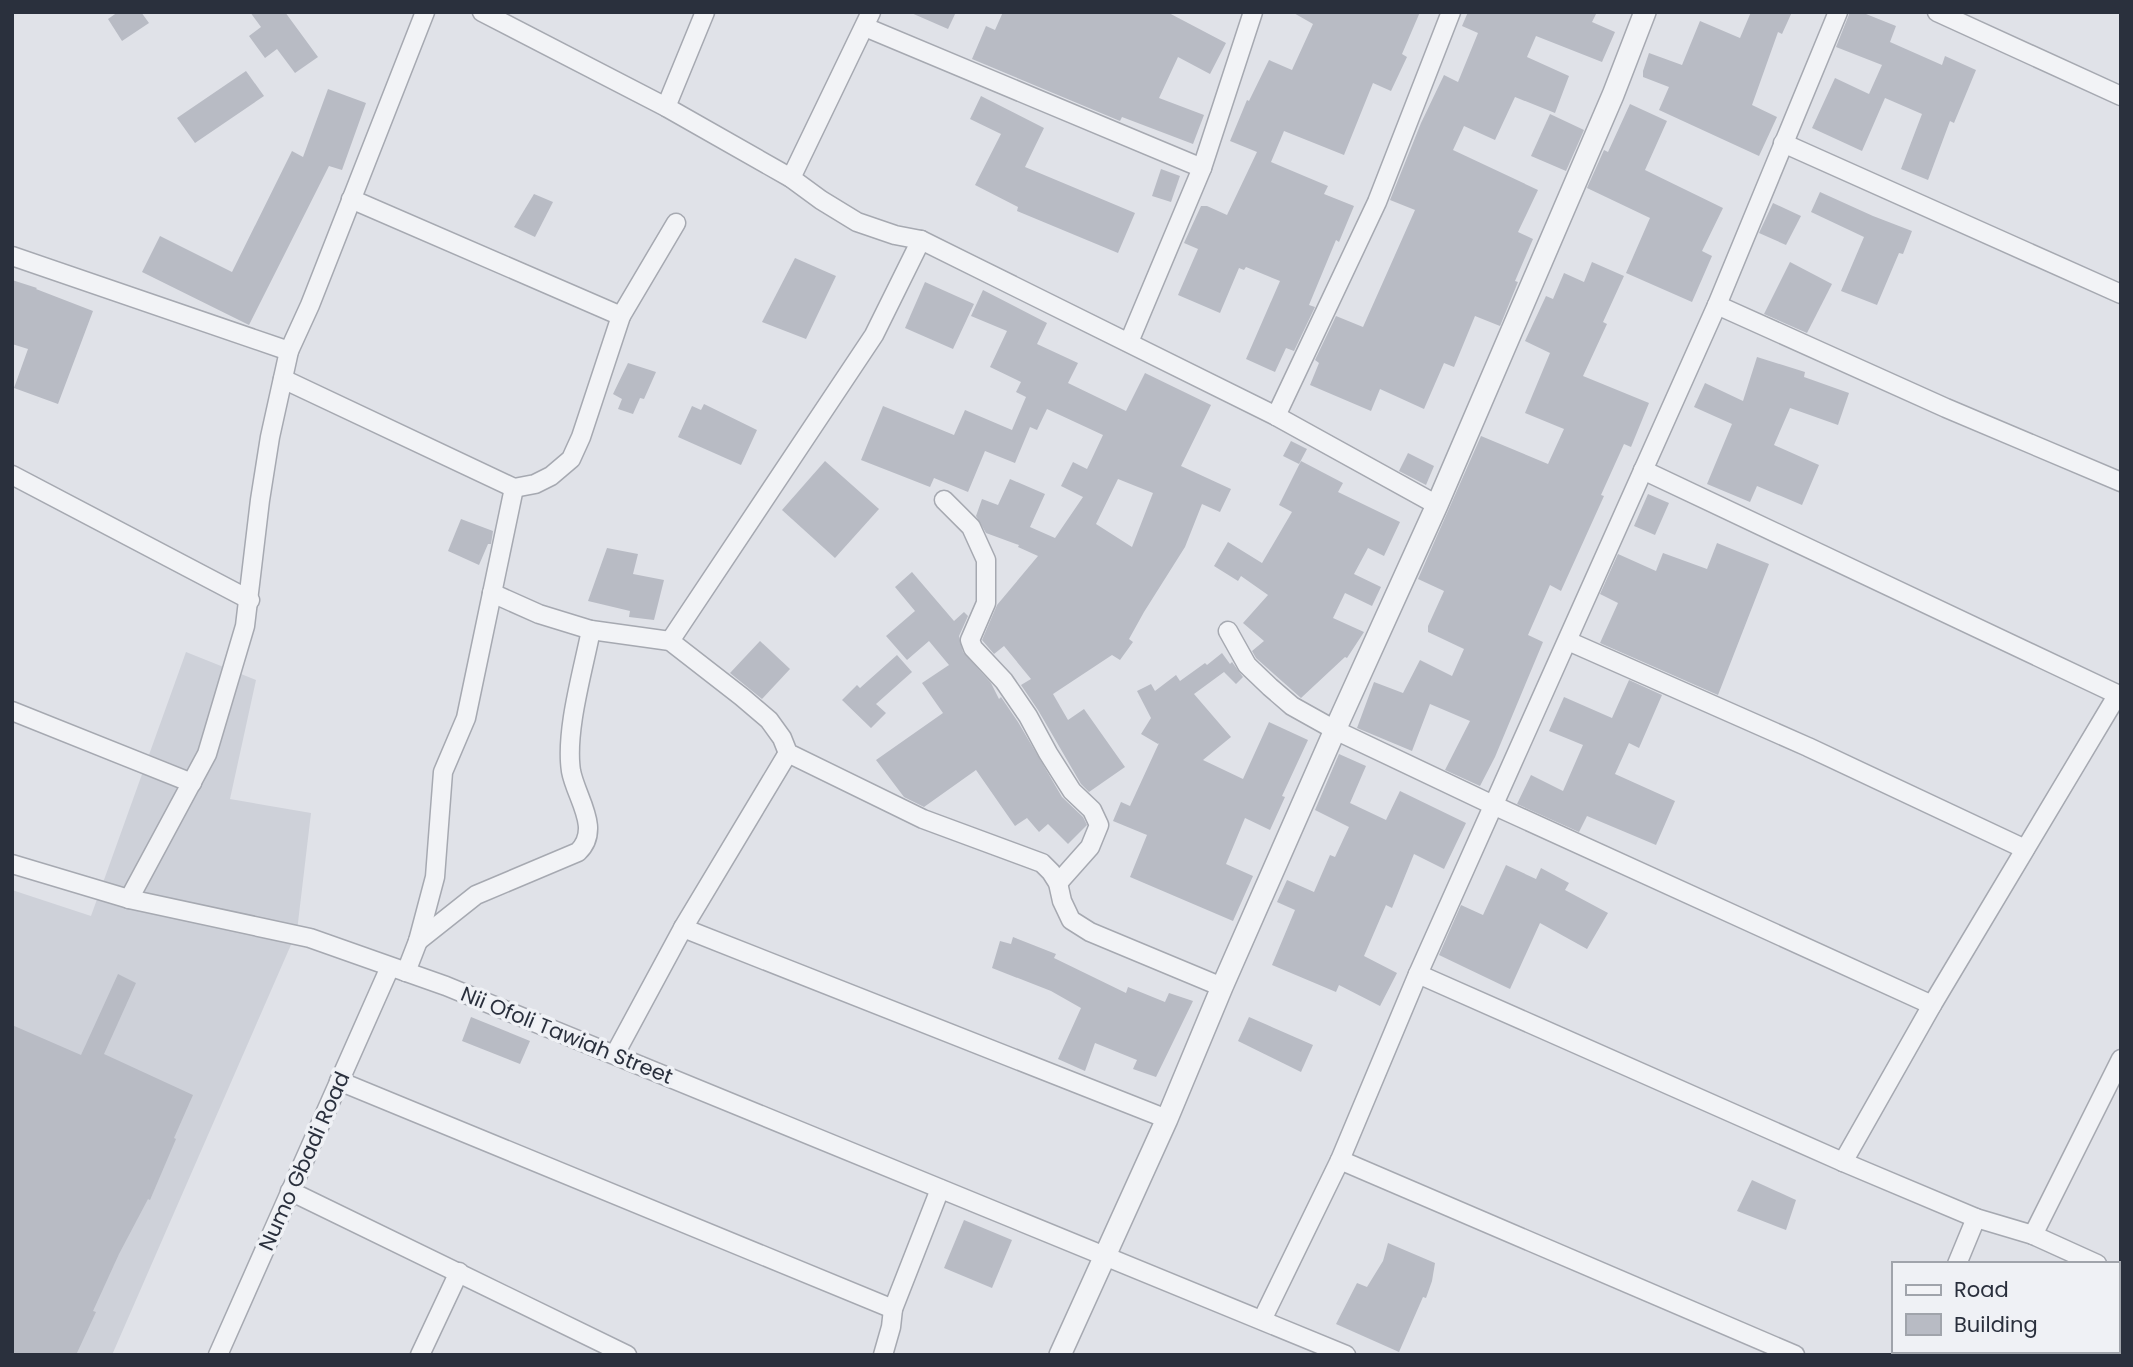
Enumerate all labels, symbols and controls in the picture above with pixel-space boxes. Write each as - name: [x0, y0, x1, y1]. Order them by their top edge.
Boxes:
- street label: Nii Ofoli Tawiah Street: [457, 979, 677, 1091]
- street label: Numo Gbadi Road: [251, 1067, 357, 1255]
- legend: [1892, 1262, 2119, 1353]
- text: Road: [1954, 1275, 2009, 1304]
- text: Building: [1954, 1310, 2038, 1339]

